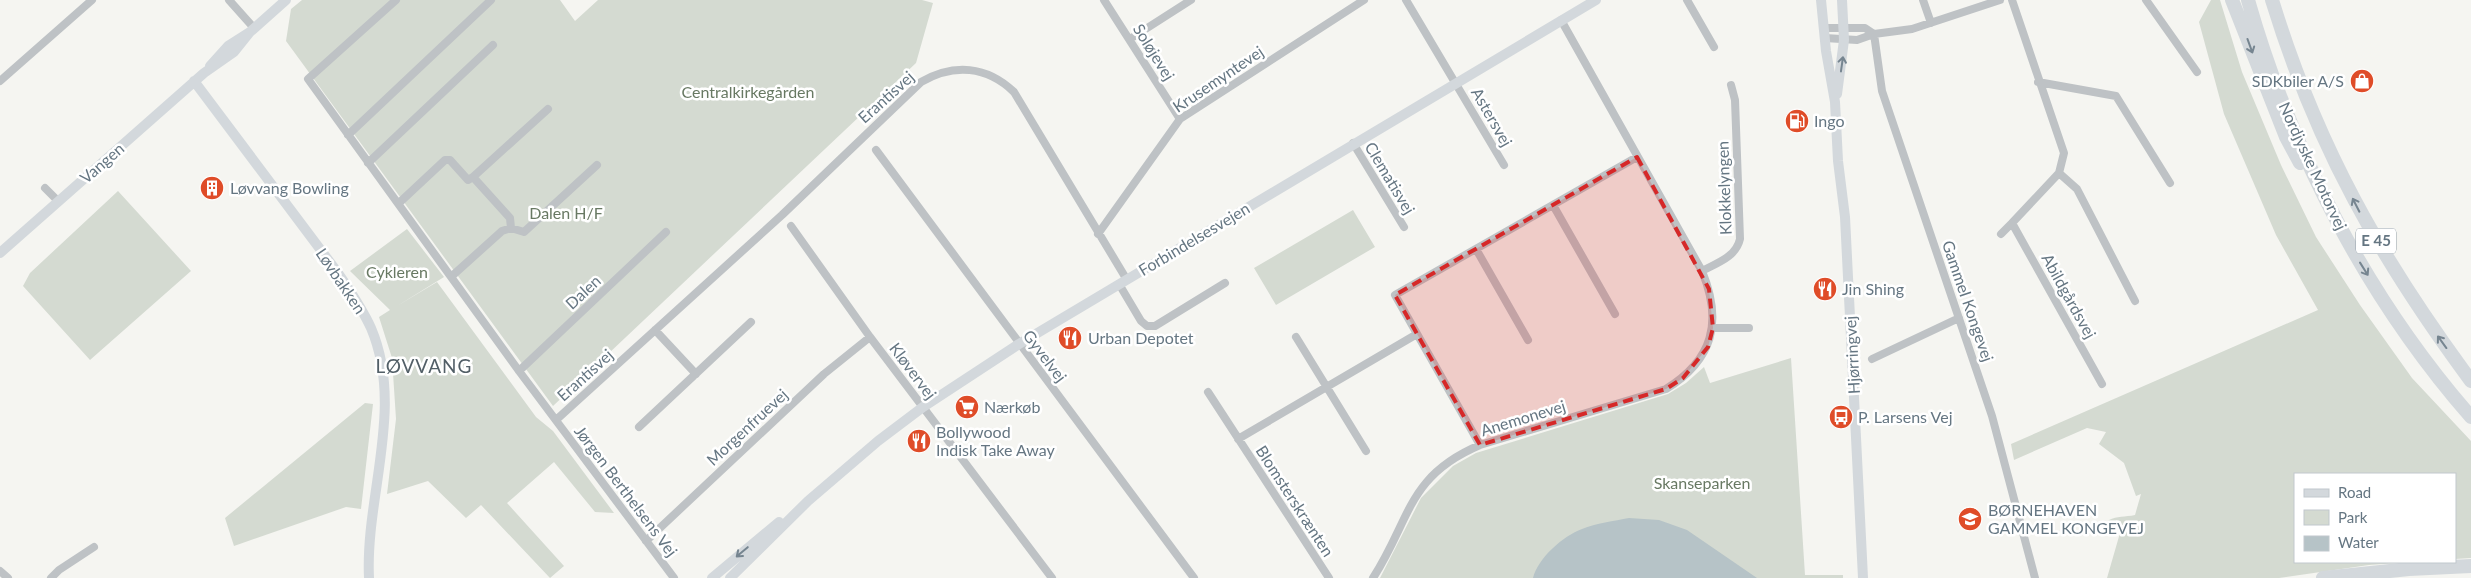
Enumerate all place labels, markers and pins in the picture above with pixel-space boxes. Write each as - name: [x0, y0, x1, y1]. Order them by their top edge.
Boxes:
- shop icon: SDKbiler A/S: [2349, 68, 2375, 94]
- place label: SDKbiler A/S: [2252, 71, 2344, 90]
- fuel station icon: Ingo: [1784, 108, 1810, 134]
- place label: Ingo: [1814, 111, 1845, 130]
- building icon: Løvvang Bowling: [199, 175, 225, 201]
- place label: Løvvang Bowling: [230, 178, 349, 197]
- restaurant icon: Jin Shing: [1812, 276, 1838, 302]
- place label: Jin Shing: [1842, 279, 1904, 298]
- restaurant icon: Urban Depotet: [1057, 325, 1083, 351]
- place label: Urban Depotet: [1088, 328, 1194, 347]
- supermarket icon: Nærkøb: [954, 394, 980, 420]
- place label: Nærkøb: [984, 397, 1040, 416]
- bus stop icon: P. Larsens Vej: [1828, 404, 1854, 430]
- place label: P. Larsens Vej: [1858, 407, 1953, 426]
- place label: Bollywood Indisk Take Away: [936, 422, 1056, 459]
- restaurant icon: Bollywood Indisk Take Away: [906, 428, 932, 454]
- place label: BØRNEHAVEN GAMMEL KONGEVEJ: [1988, 500, 2144, 537]
- school or university icon: BØRNEHAVEN GAMMEL KONGEVEJ: [1957, 506, 1983, 532]

